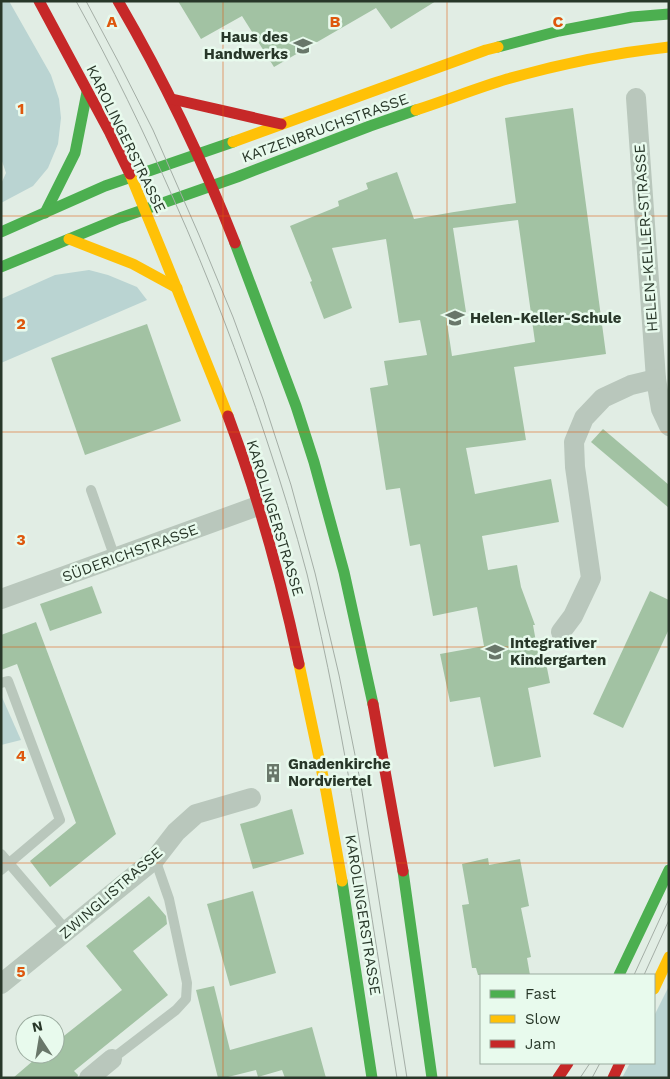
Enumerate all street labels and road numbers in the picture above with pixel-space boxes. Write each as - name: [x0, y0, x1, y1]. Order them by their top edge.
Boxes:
- street label: KAROLINGERSTRASSE: [82, 62, 170, 216]
- street label: KATZENBRUCHSTRASSE: [239, 89, 411, 167]
- street label: HELEN-KELLER-STRASSE: [630, 144, 662, 332]
- street label: KAROLINGERSTRASSE: [243, 438, 307, 598]
- street label: SÜDERICHSTRASSE: [60, 520, 200, 586]
- street label: KAROLINGERSTRASSE: [341, 833, 385, 997]
- street label: ZWINGLISTRASSE: [56, 843, 166, 943]

